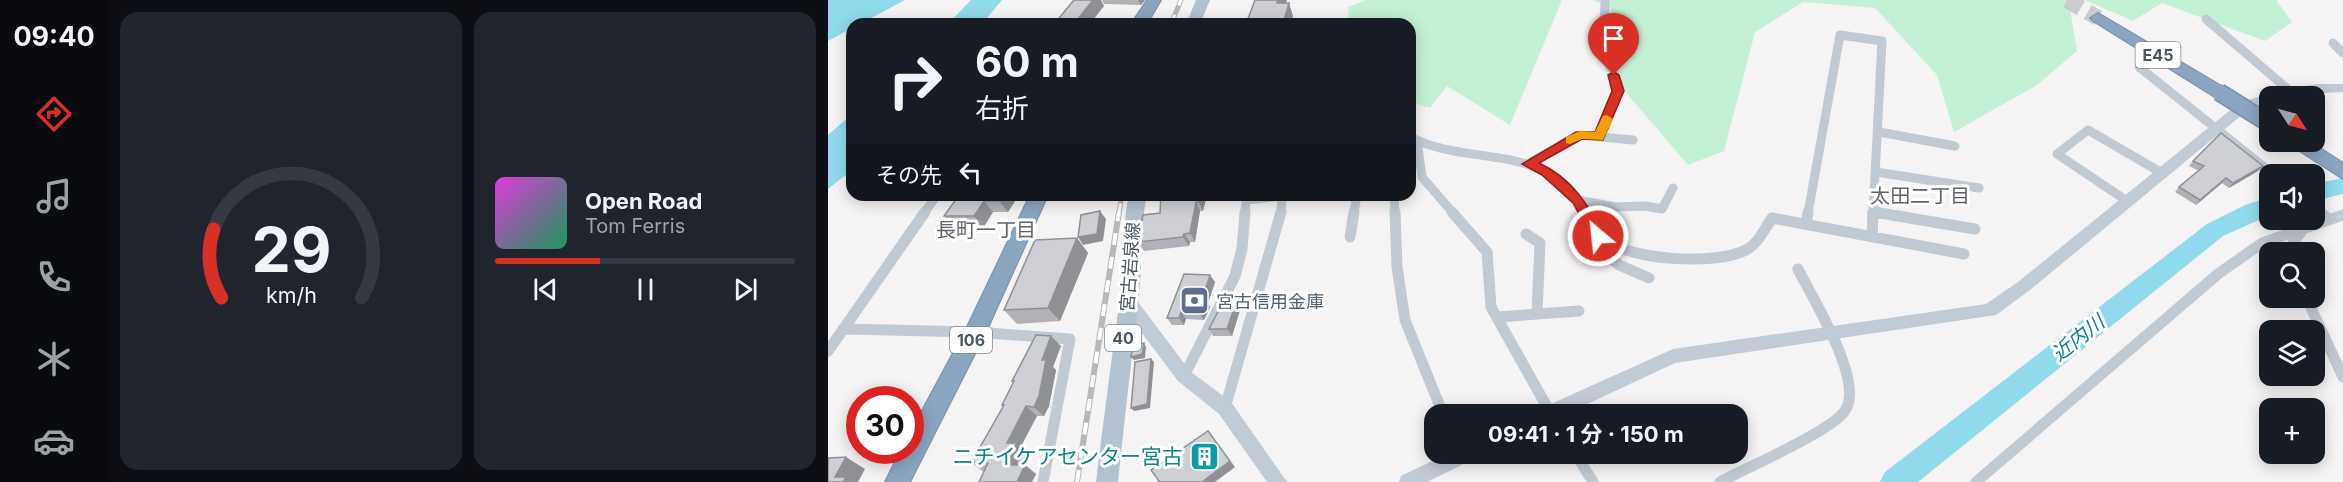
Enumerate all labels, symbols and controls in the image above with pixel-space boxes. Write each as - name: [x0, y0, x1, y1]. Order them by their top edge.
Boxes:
- pin: [1588, 13, 1639, 75]
- text: 09:40: [13, 20, 95, 53]
- icon: arrive: [1597, 22, 1630, 55]
- text: 60 m: [975, 36, 1079, 87]
- icon: right: [876, 42, 954, 120]
- road number: E45: [2136, 42, 2180, 68]
- north arrow: [2259, 86, 2325, 152]
- map controls: [2259, 86, 2325, 464]
- text: 右折: [975, 92, 1029, 125]
- icon: directions: [33, 93, 75, 135]
- icon: left: [954, 156, 987, 189]
- text: その先: [876, 162, 942, 188]
- button: sound: [2259, 164, 2325, 230]
- icon: music: [33, 175, 75, 217]
- district label: 太田二丁目: [1870, 184, 1970, 208]
- text: Open Road: [585, 188, 702, 214]
- position arrow: [1566, 204, 1630, 268]
- text: 29: [251, 212, 331, 287]
- text: Tom Ferris: [585, 214, 685, 238]
- district label: 長町一丁目: [936, 218, 1036, 242]
- street label: 宮古岩泉線: [1116, 221, 1144, 313]
- button: search: [2259, 242, 2325, 308]
- icon: phone: [33, 256, 75, 298]
- icon: previous: [529, 273, 562, 306]
- icon: pause: [629, 273, 662, 306]
- icon: next: [729, 273, 762, 306]
- text: km/h: [266, 282, 316, 308]
- bank icon: 宮古信用金庫: [1179, 285, 1211, 317]
- place label: 宮古信用金庫: [1216, 291, 1324, 312]
- water label: 近内川: [2047, 309, 2111, 366]
- button: layers: [2259, 320, 2325, 386]
- road number: 40: [1105, 325, 1141, 351]
- road number: 106: [950, 327, 992, 353]
- icon: climate: [33, 338, 75, 380]
- speed limit sign: 30: [846, 386, 924, 464]
- button: +: [2259, 398, 2325, 464]
- icon: car: [33, 420, 75, 462]
- text: 09:41 · 1 分 · 150 m: [1488, 421, 1684, 447]
- building icon: ニチイケアセンター宮古: [1188, 440, 1220, 472]
- place label: ニチイケアセンター宮古: [952, 444, 1183, 469]

